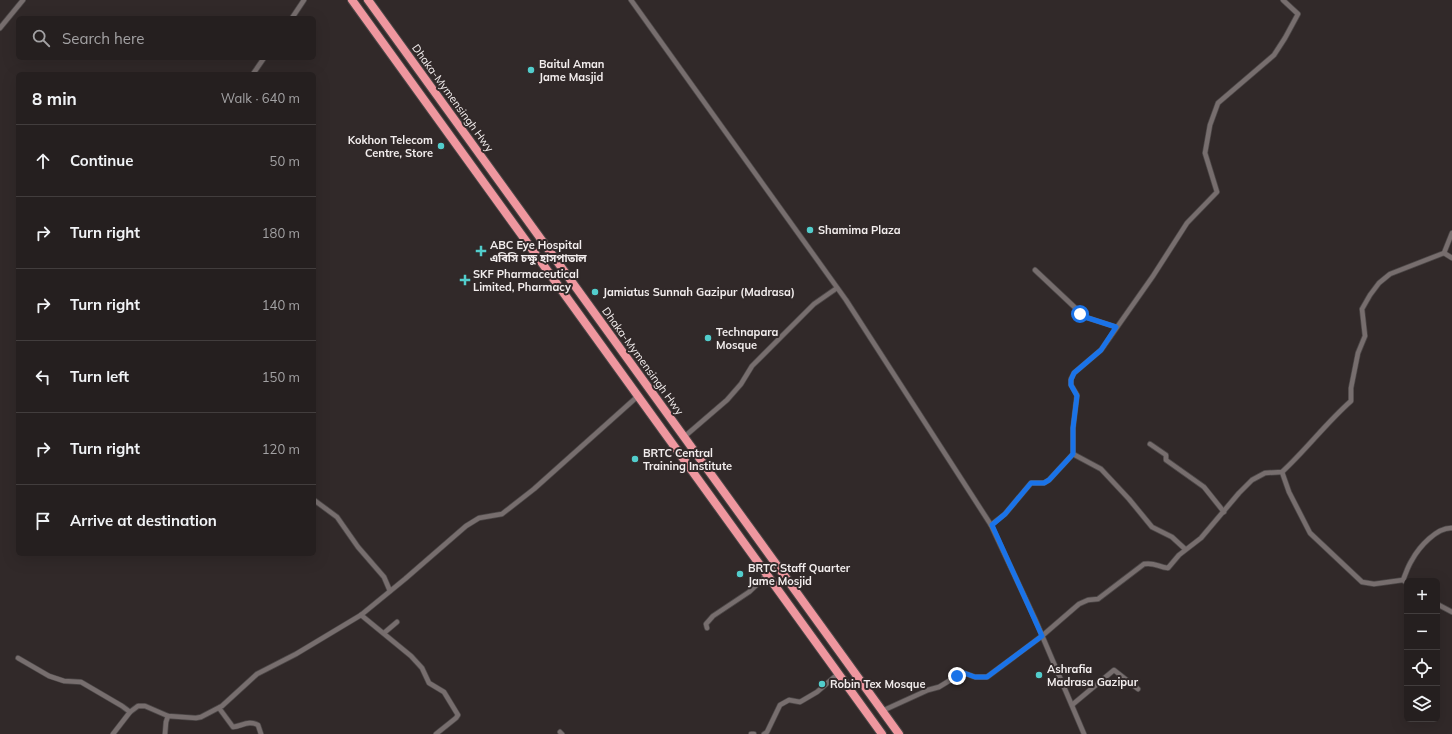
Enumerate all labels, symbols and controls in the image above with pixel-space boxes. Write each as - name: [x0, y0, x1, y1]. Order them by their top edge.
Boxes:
- search box: [16, 16, 316, 60]
- icon: search: [30, 27, 52, 49]
- text: Search here: [62, 29, 144, 48]
- street label: Dhaka-Mymensingh Hwy: [409, 41, 497, 155]
- place label: Baitul Aman Jame Masjid: [539, 57, 604, 84]
- marker: Baitul Aman Jame Masjid: [526, 65, 536, 75]
- text: 8 min: [32, 88, 77, 109]
- text: Walk · 640 m: [221, 90, 300, 106]
- place label: Kokhon Telecom Centre, Store: [348, 133, 433, 160]
- marker: Kokhon Telecom Centre, Store: [436, 141, 446, 151]
- icon: ahead: [32, 150, 54, 172]
- text: Continue: [70, 151, 133, 170]
- text: 50 m: [270, 153, 300, 169]
- icon: right: [32, 222, 54, 244]
- text: Turn right: [70, 223, 140, 242]
- place label: Shamima Plaza: [818, 223, 901, 237]
- text: 180 m: [262, 225, 300, 241]
- marker: Shamima Plaza: [805, 225, 815, 235]
- place label: ABC Eye Hospital এবিসি চক্ষু হাসপাতাল: [490, 238, 587, 265]
- marker: ABC Eye Hospital এবিসি চক্ষু হাসপাতাল: [475, 245, 487, 257]
- place label: SKF Pharmaceutical Limited, Pharmacy: [473, 267, 579, 294]
- marker: SKF Pharmaceutical Limited, Pharmacy: [460, 275, 470, 285]
- place label: Jamiatus Sunnah Gazipur (Madrasa): [603, 285, 795, 299]
- marker: Jamiatus Sunnah Gazipur (Madrasa): [590, 287, 600, 297]
- icon: right: [32, 294, 54, 316]
- text: Turn right: [70, 295, 140, 314]
- text: 140 m: [262, 297, 300, 313]
- street label: Dhaka-Mymensingh Hwy: [599, 304, 687, 418]
- route start: [1071, 305, 1089, 323]
- place label: Technapara Mosque: [716, 325, 779, 352]
- marker: Technapara Mosque: [703, 333, 713, 343]
- icon: left: [32, 366, 54, 388]
- text: Turn left: [70, 367, 129, 386]
- text: 150 m: [262, 369, 300, 385]
- icon: right: [32, 438, 54, 460]
- text: Turn right: [70, 439, 140, 458]
- text: 120 m: [262, 441, 300, 457]
- place label: BRTC Central Training Institute: [643, 446, 732, 473]
- marker: BRTC Central Training Institute: [630, 454, 640, 464]
- icon: arrive: [32, 510, 54, 532]
- text: Arrive at destination: [70, 511, 217, 530]
- place label: BRTC Staff Quarter Jame Mosjid: [748, 561, 851, 588]
- marker: BRTC Staff Quarter Jame Mosjid: [735, 569, 745, 579]
- map controls: [1404, 578, 1440, 722]
- button: +: [1404, 578, 1440, 614]
- button: −: [1404, 614, 1440, 650]
- button: locate: [1404, 650, 1440, 686]
- place label: Ashrafia Madrasa Gazipur: [1047, 662, 1139, 689]
- route end: [948, 667, 966, 685]
- marker: Ashrafia Madrasa Gazipur: [1034, 670, 1044, 680]
- place label: Robin Tex Mosque: [830, 677, 925, 691]
- marker: Robin Tex Mosque: [817, 679, 827, 689]
- button: layers: [1404, 686, 1440, 722]

